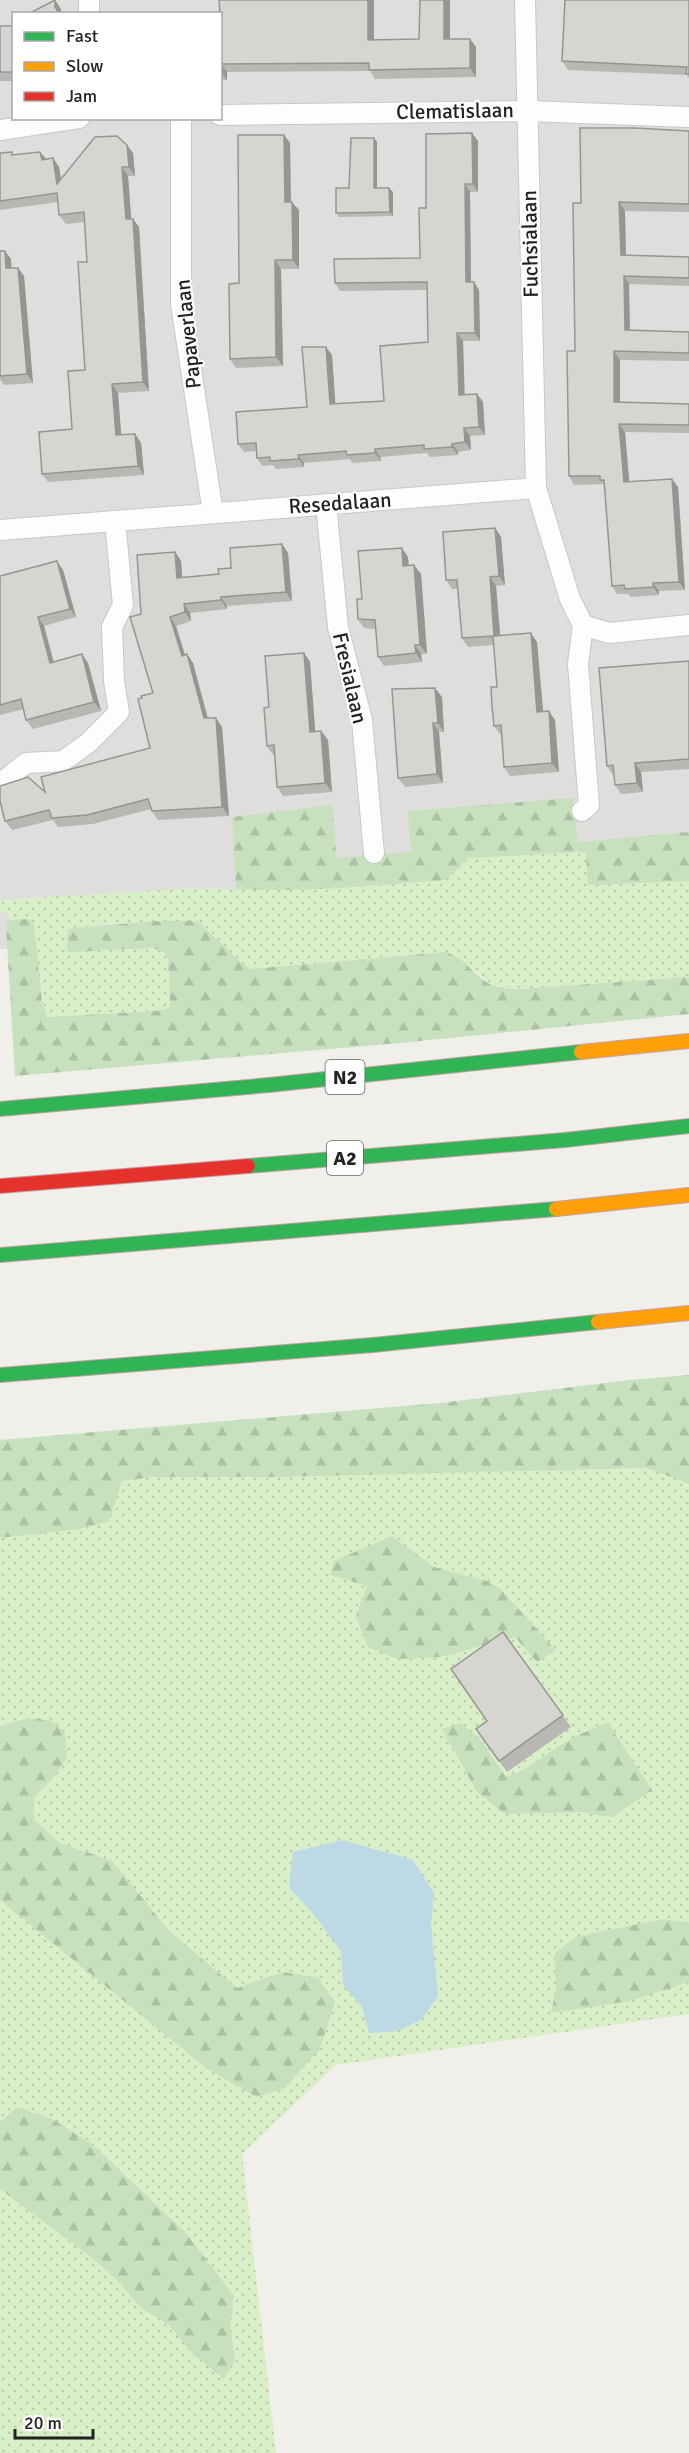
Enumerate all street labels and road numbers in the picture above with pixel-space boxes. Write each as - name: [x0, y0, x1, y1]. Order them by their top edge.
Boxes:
- street label: Clematislaan: [396, 97, 514, 125]
- street label: Fuchsialaan: [516, 190, 544, 298]
- street label: Papaverlaan: [169, 278, 207, 390]
- street label: Resedalaan: [288, 486, 392, 520]
- street label: Fresialaan: [327, 630, 373, 726]
- road number: N2: [326, 1060, 364, 1094]
- road number: A2: [327, 1141, 363, 1175]

